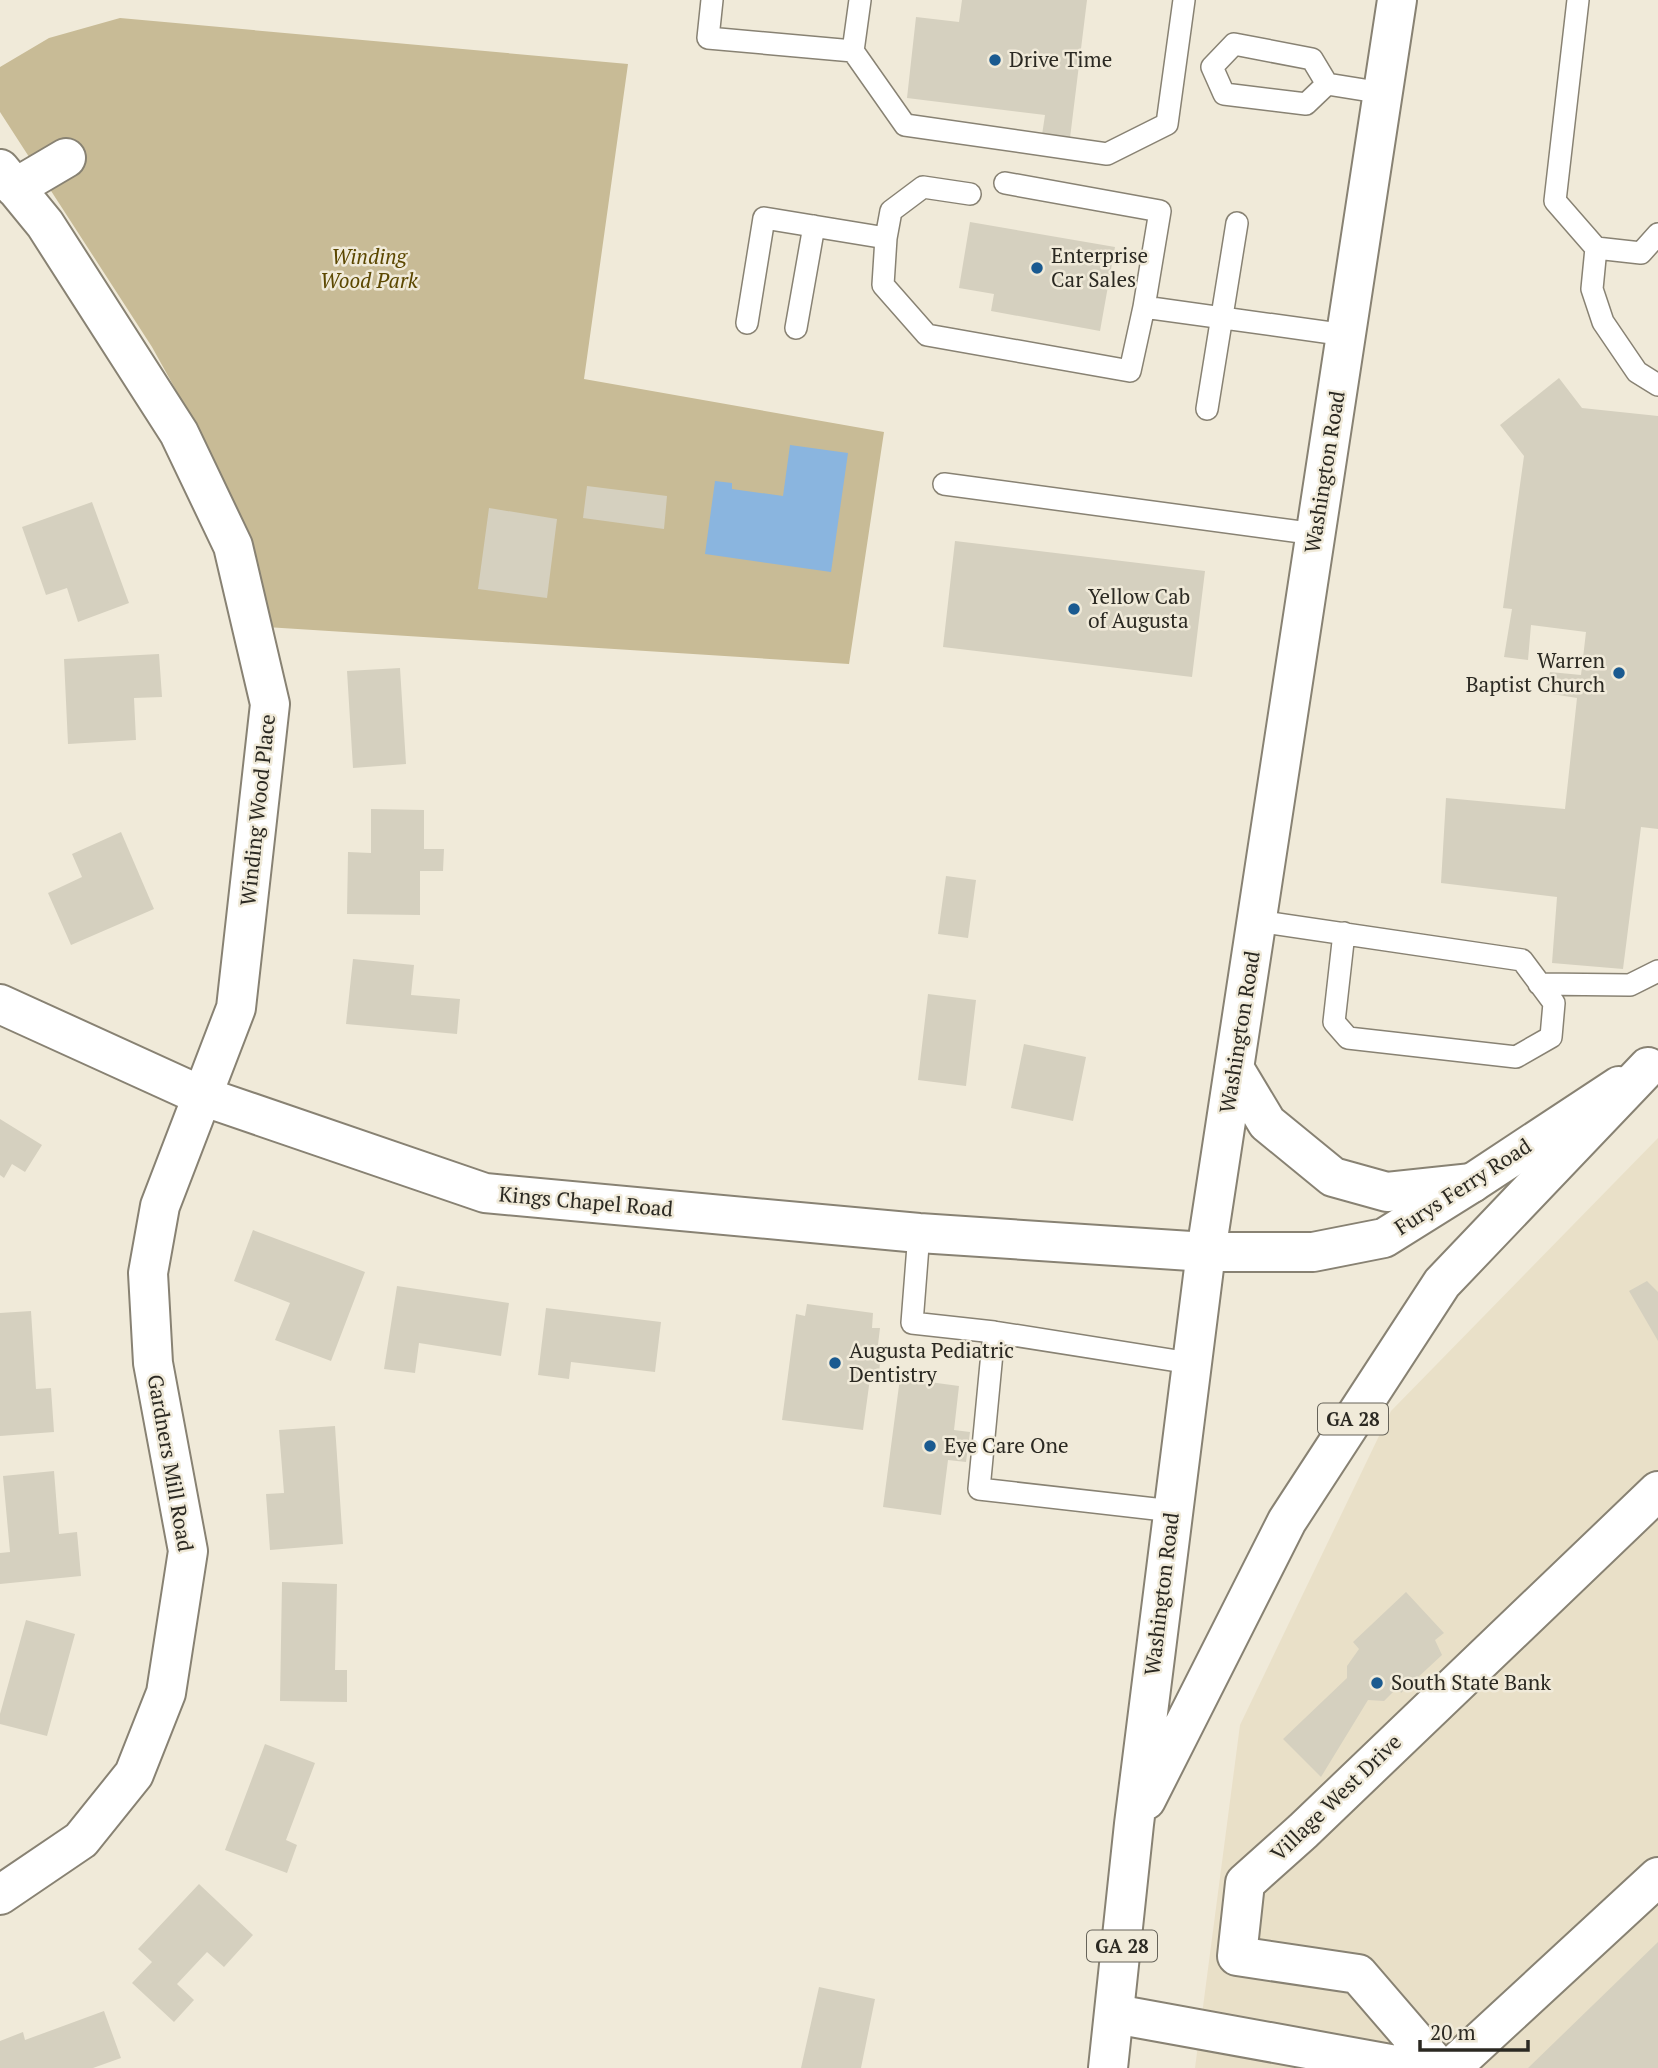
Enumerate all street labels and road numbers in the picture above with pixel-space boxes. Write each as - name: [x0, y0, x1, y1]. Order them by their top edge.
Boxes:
- street label: Washington Road: [1297, 388, 1351, 555]
- street label: Winding Wood Place: [233, 713, 281, 907]
- street label: Washington Road: [1212, 948, 1266, 1115]
- street label: Furys Ferry Road: [1389, 1131, 1537, 1241]
- street label: Kings Chapel Road: [498, 1179, 675, 1223]
- street label: Gardners Mill Road: [142, 1372, 200, 1554]
- road number: GA 28: [1318, 1404, 1388, 1434]
- street label: Washington Road: [1137, 1510, 1185, 1677]
- street label: Village West Drive: [1264, 1728, 1407, 1867]
- road number: GA 28: [1087, 1930, 1157, 1962]

